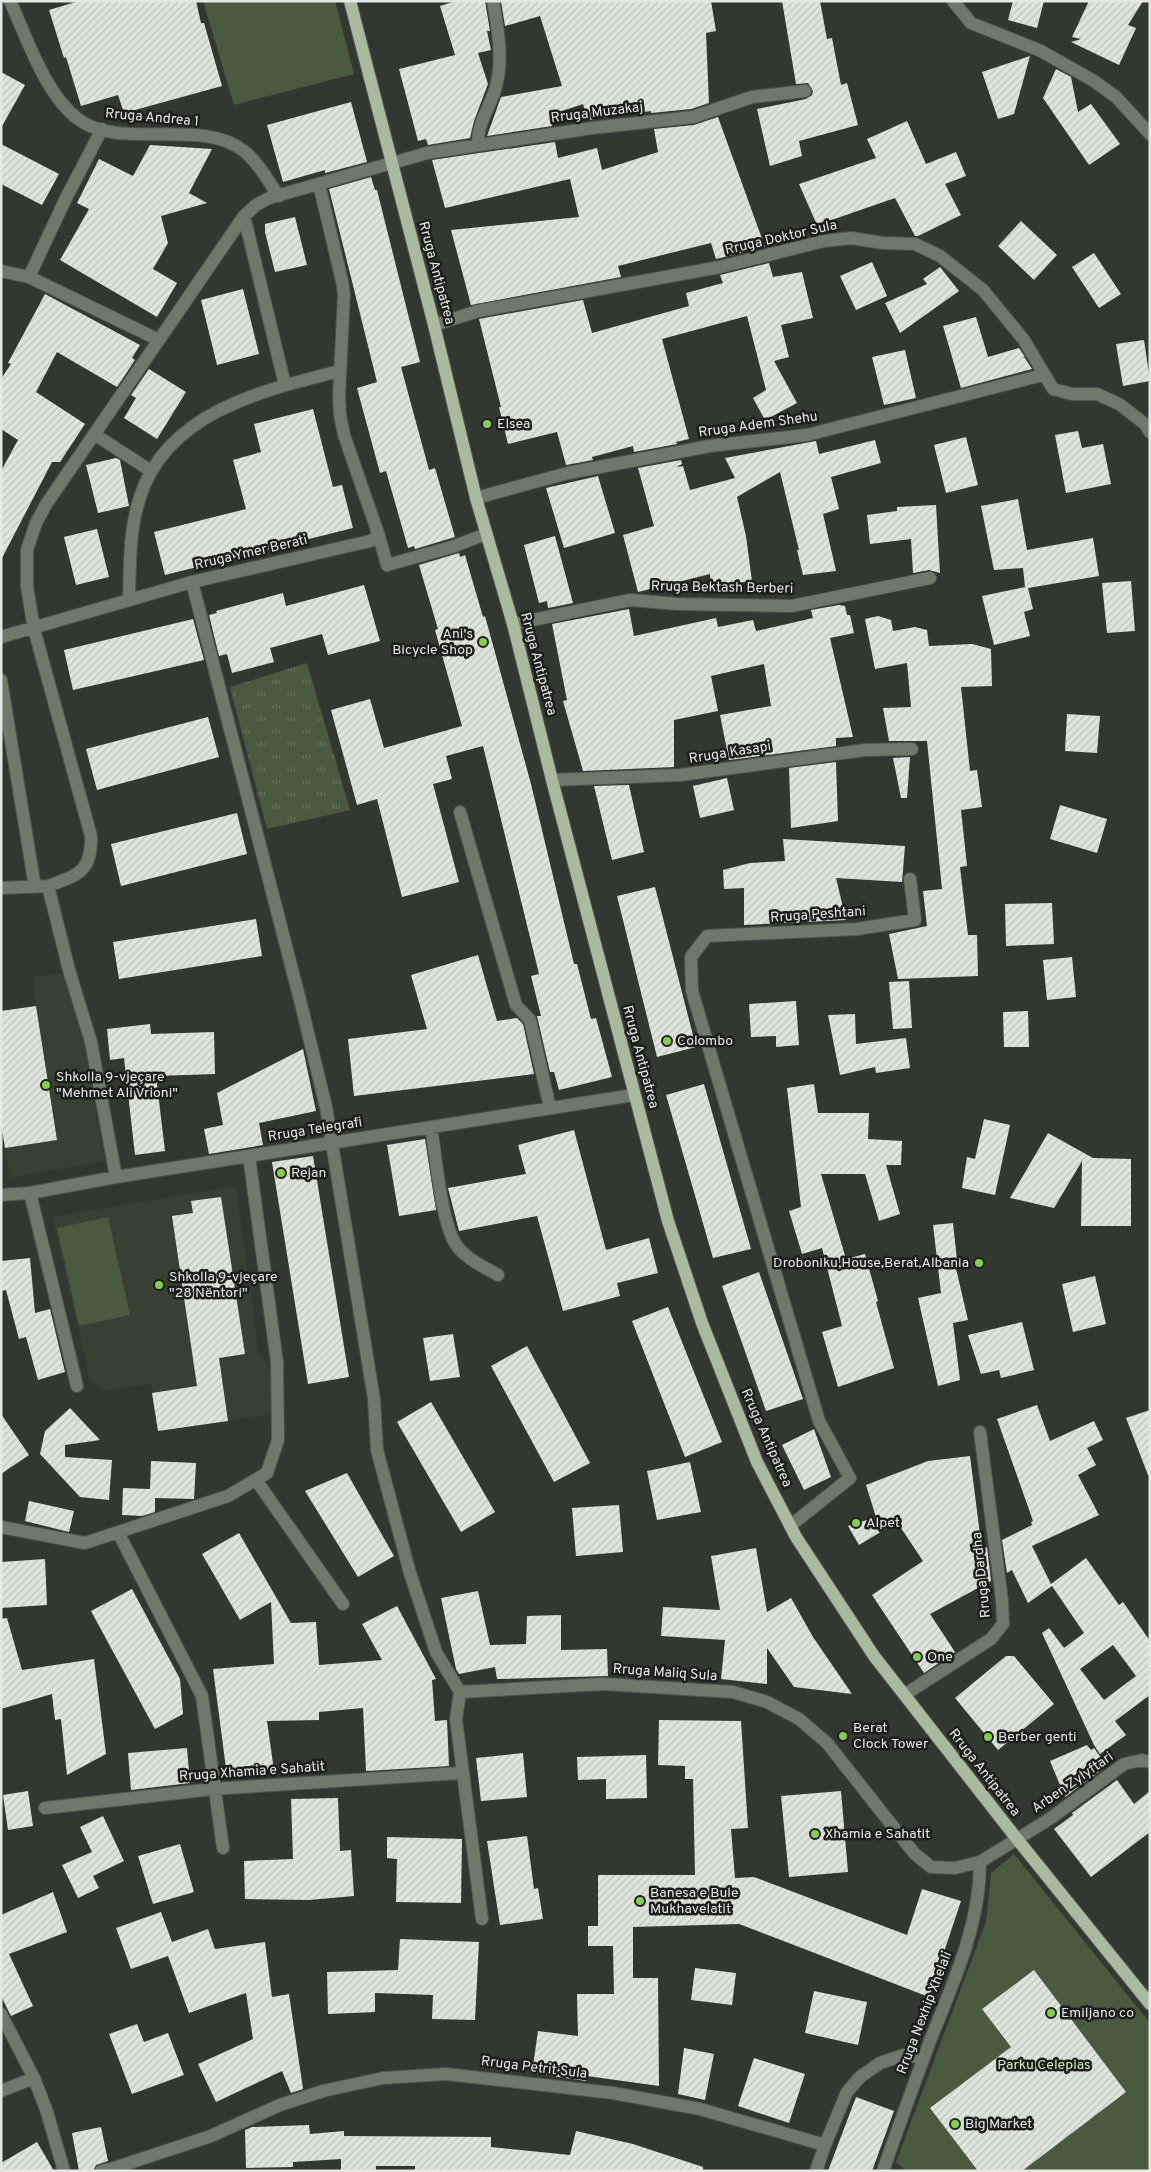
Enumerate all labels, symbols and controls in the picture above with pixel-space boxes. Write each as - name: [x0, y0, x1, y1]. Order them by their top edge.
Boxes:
- street label: Rruga Muzakaj: [550, 99, 644, 127]
- street label: Rruga Andrea 1: [104, 105, 200, 131]
- street label: Rruga Doktor Sula: [723, 217, 839, 259]
- street label: Rruga Antipatrea: [414, 220, 458, 326]
- street label: Rruga Adem Shehu: [697, 408, 819, 442]
- place label: Elsea: [497, 416, 530, 433]
- marker: Elsea: [481, 418, 493, 430]
- street label: Rruga Ymer Berati: [193, 532, 309, 574]
- street label: Rruga Bektash Berberi: [651, 578, 793, 598]
- street label: Rruga Antipatrea: [516, 611, 560, 717]
- place label: Ani's Bicycle Shop: [392, 626, 473, 659]
- marker: Ani's Bicycle Shop: [477, 636, 489, 648]
- street label: Rruga Kasapi: [688, 738, 772, 768]
- street label: Rruga Peshtani: [770, 903, 866, 927]
- street label: Rruga Antipatrea: [618, 1004, 662, 1110]
- place label: Colombo: [677, 1033, 733, 1050]
- marker: Colombo: [661, 1035, 673, 1047]
- place label: Shkolla 9-vjeçare "Mehmet Ali Vrioni": [56, 1069, 178, 1102]
- marker: Shkolla 9-vjeçare "Mehmet Ali Vrioni": [40, 1079, 52, 1091]
- street label: Rruga Telegrafi: [267, 1114, 363, 1146]
- place label: Rejan: [291, 1165, 326, 1182]
- marker: Rejan: [275, 1167, 287, 1179]
- place label: Droboniku,House,Berat,Albania: [773, 1255, 969, 1272]
- marker: Droboniku,House,Berat,Albania: [973, 1257, 985, 1269]
- place label: Shkolla 9-vjeçare "28 Nëntori": [169, 1269, 278, 1302]
- marker: Shkolla 9-vjeçare "28 Nëntori": [153, 1279, 165, 1291]
- street label: Rruga Antipatrea: [737, 1386, 795, 1490]
- place label: Alpet: [866, 1515, 900, 1532]
- marker: Alpet: [850, 1517, 862, 1529]
- street label: Rruga Dardha: [969, 1531, 995, 1619]
- place label: One: [927, 1649, 953, 1666]
- marker: One: [911, 1651, 923, 1663]
- street label: Rruga Maliq Sula: [612, 1661, 718, 1685]
- place label: Berat Clock Tower: [853, 1720, 929, 1753]
- street label: Rruga Antipatrea: [945, 1726, 1023, 1820]
- place label: Berber genti: [998, 1729, 1077, 1746]
- marker: Berat Clock Tower: [837, 1730, 849, 1742]
- marker: Berber genti: [982, 1731, 994, 1743]
- street label: Arben Zylyftari: [1029, 1749, 1117, 1817]
- street label: Rruga Xhamia e Sahatit: [178, 1758, 326, 1786]
- place label: Xhamia e Sahatit: [825, 1826, 930, 1843]
- marker: Xhamia e Sahatit: [809, 1828, 821, 1840]
- place label: Banesa e Bule Mukhavelatit: [650, 1885, 739, 1918]
- marker: Banesa e Bule Mukhavelatit: [634, 1895, 646, 1907]
- street label: Rruga Nexhip Xhelali: [894, 1949, 956, 2077]
- place label: Emiljano co: [1061, 2005, 1134, 2022]
- marker: Emiljano co: [1045, 2007, 1057, 2019]
- street label: Rruga Petrit Sula: [480, 2053, 588, 2083]
- park label: Parku Celepias: [997, 2057, 1091, 2074]
- place label: Big Market: [965, 2116, 1032, 2133]
- marker: Big Market: [949, 2118, 961, 2130]

